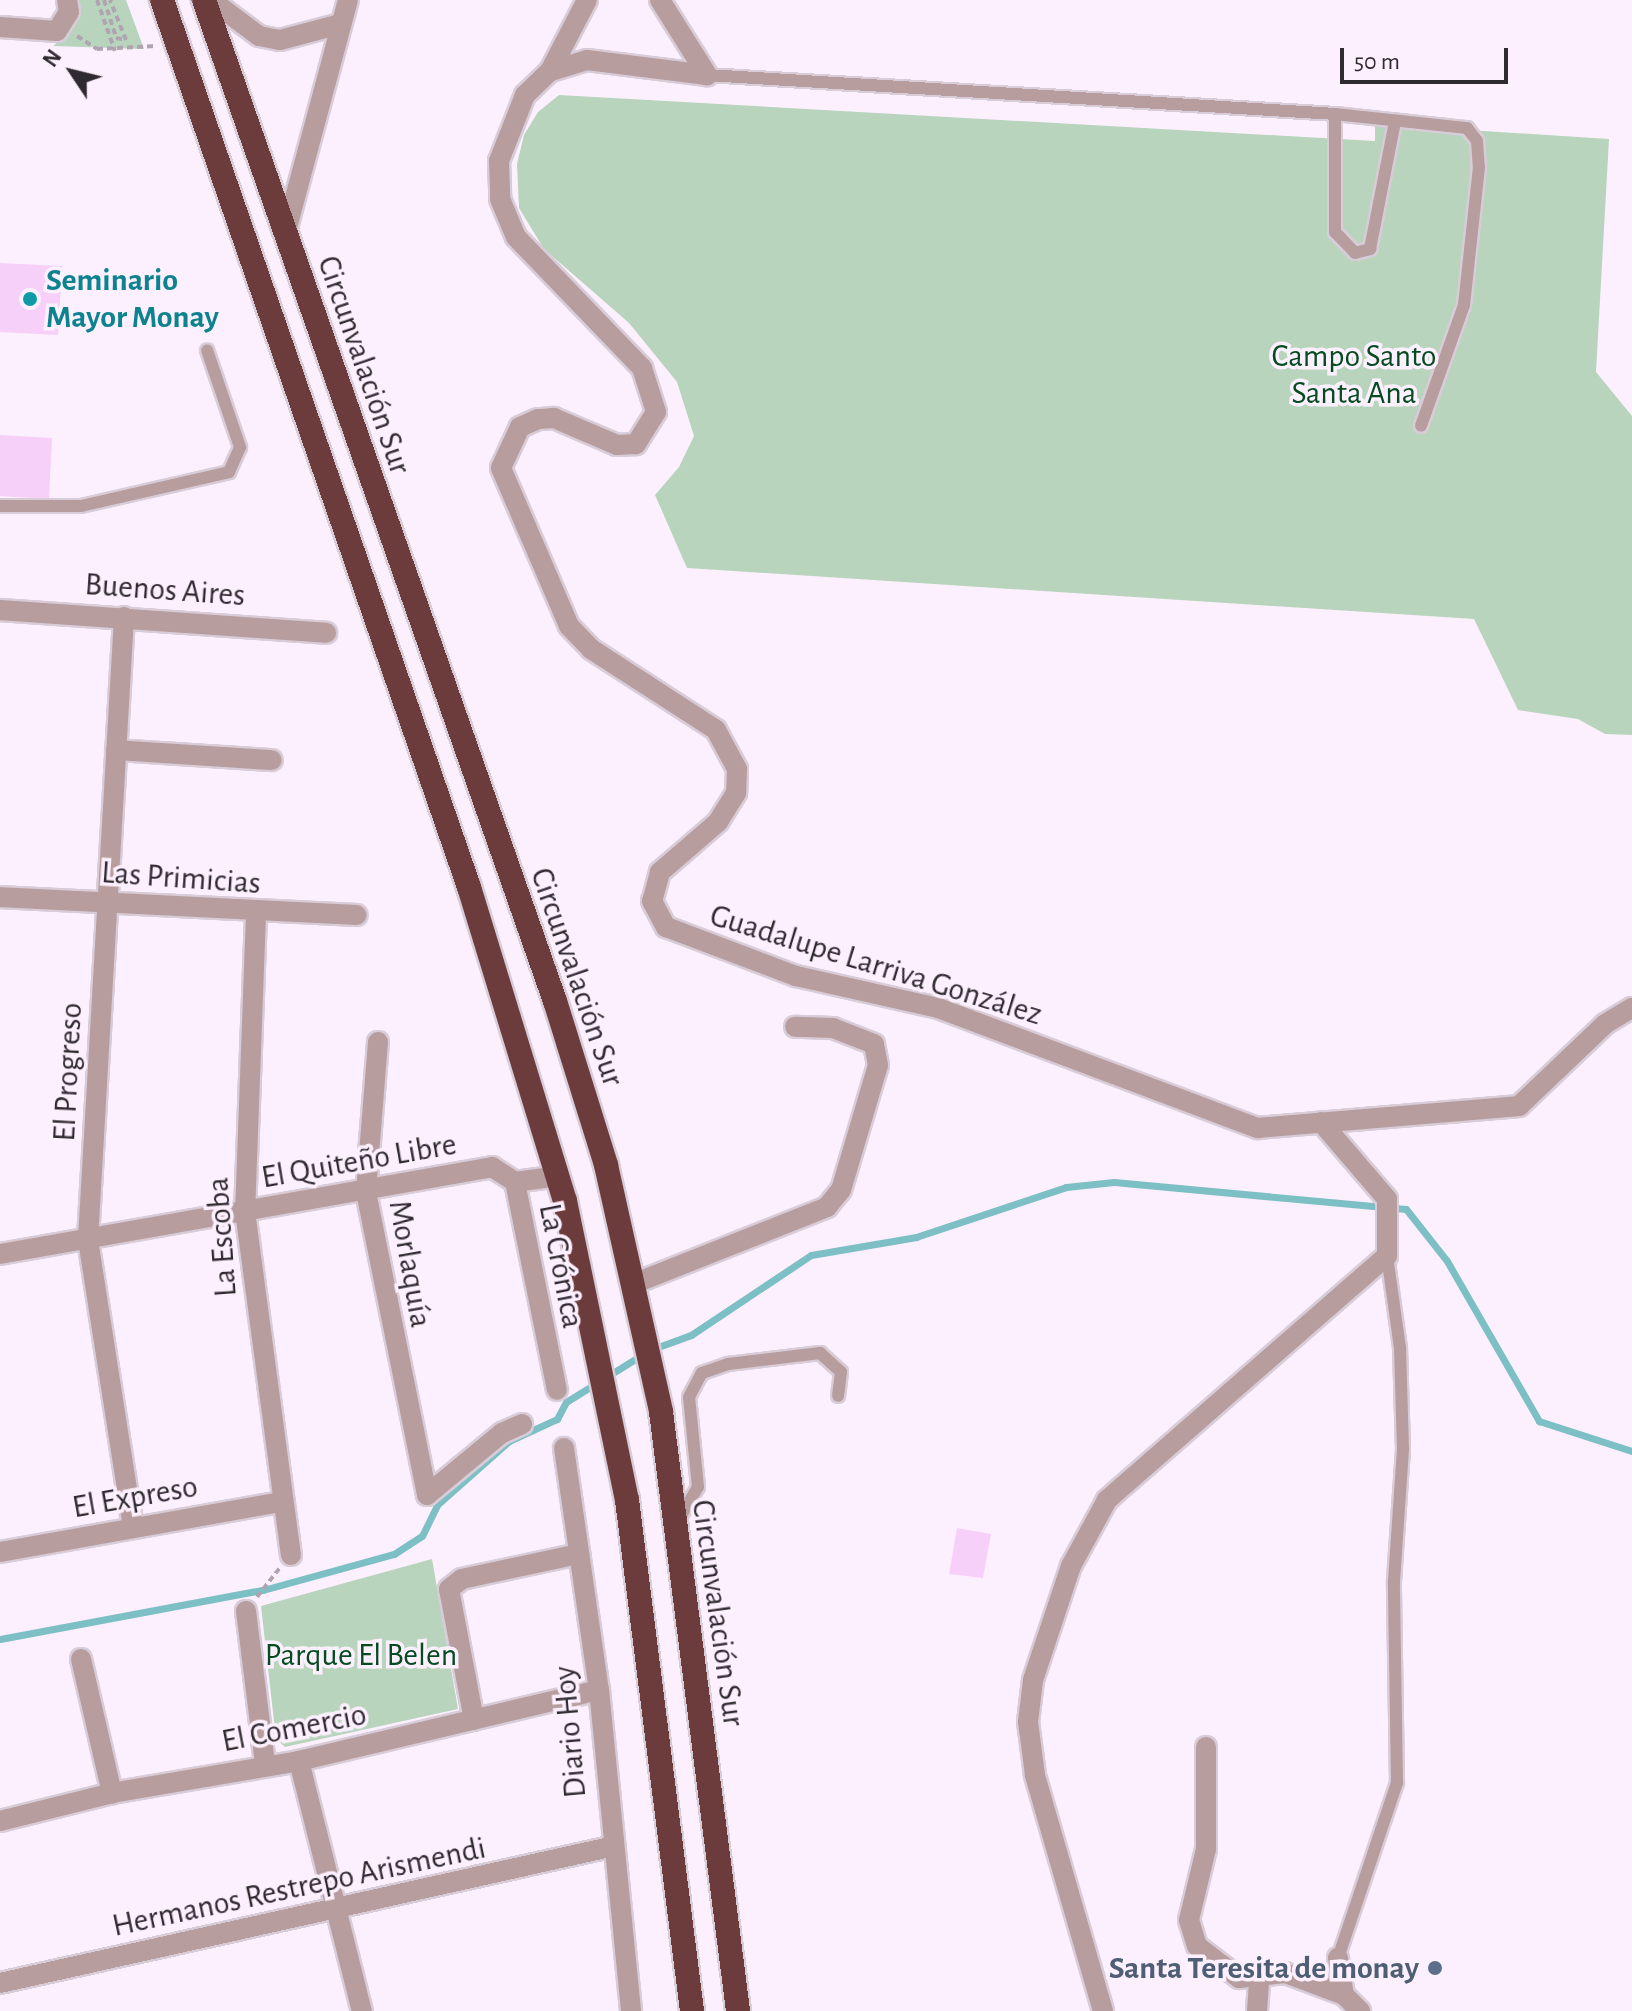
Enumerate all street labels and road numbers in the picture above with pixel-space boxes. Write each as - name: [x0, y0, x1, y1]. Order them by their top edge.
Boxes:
- street label: Circunvalación Sur: [309, 251, 419, 479]
- street label: Buenos Aires: [84, 565, 246, 615]
- street label: Las Primicias: [100, 853, 262, 903]
- street label: Circunvalación Sur: [522, 863, 632, 1091]
- street label: Guadalupe Larriva González: [705, 896, 1047, 1034]
- street label: El Progreso: [45, 1002, 91, 1142]
- street label: El Quiteño Libre: [258, 1125, 460, 1197]
- street label: La Escoba: [199, 1176, 245, 1298]
- street label: Morlaquía: [380, 1198, 440, 1330]
- street label: La Crónica: [530, 1200, 592, 1332]
- street label: El Expreso: [69, 1467, 201, 1527]
- street label: Circunvalación Sur: [683, 1497, 753, 1729]
- street label: Diario Hoy: [545, 1665, 595, 1799]
- street label: El Comercio: [218, 1695, 370, 1761]
- street label: Hermanos Restrepo Arismendi: [109, 1829, 489, 1945]

